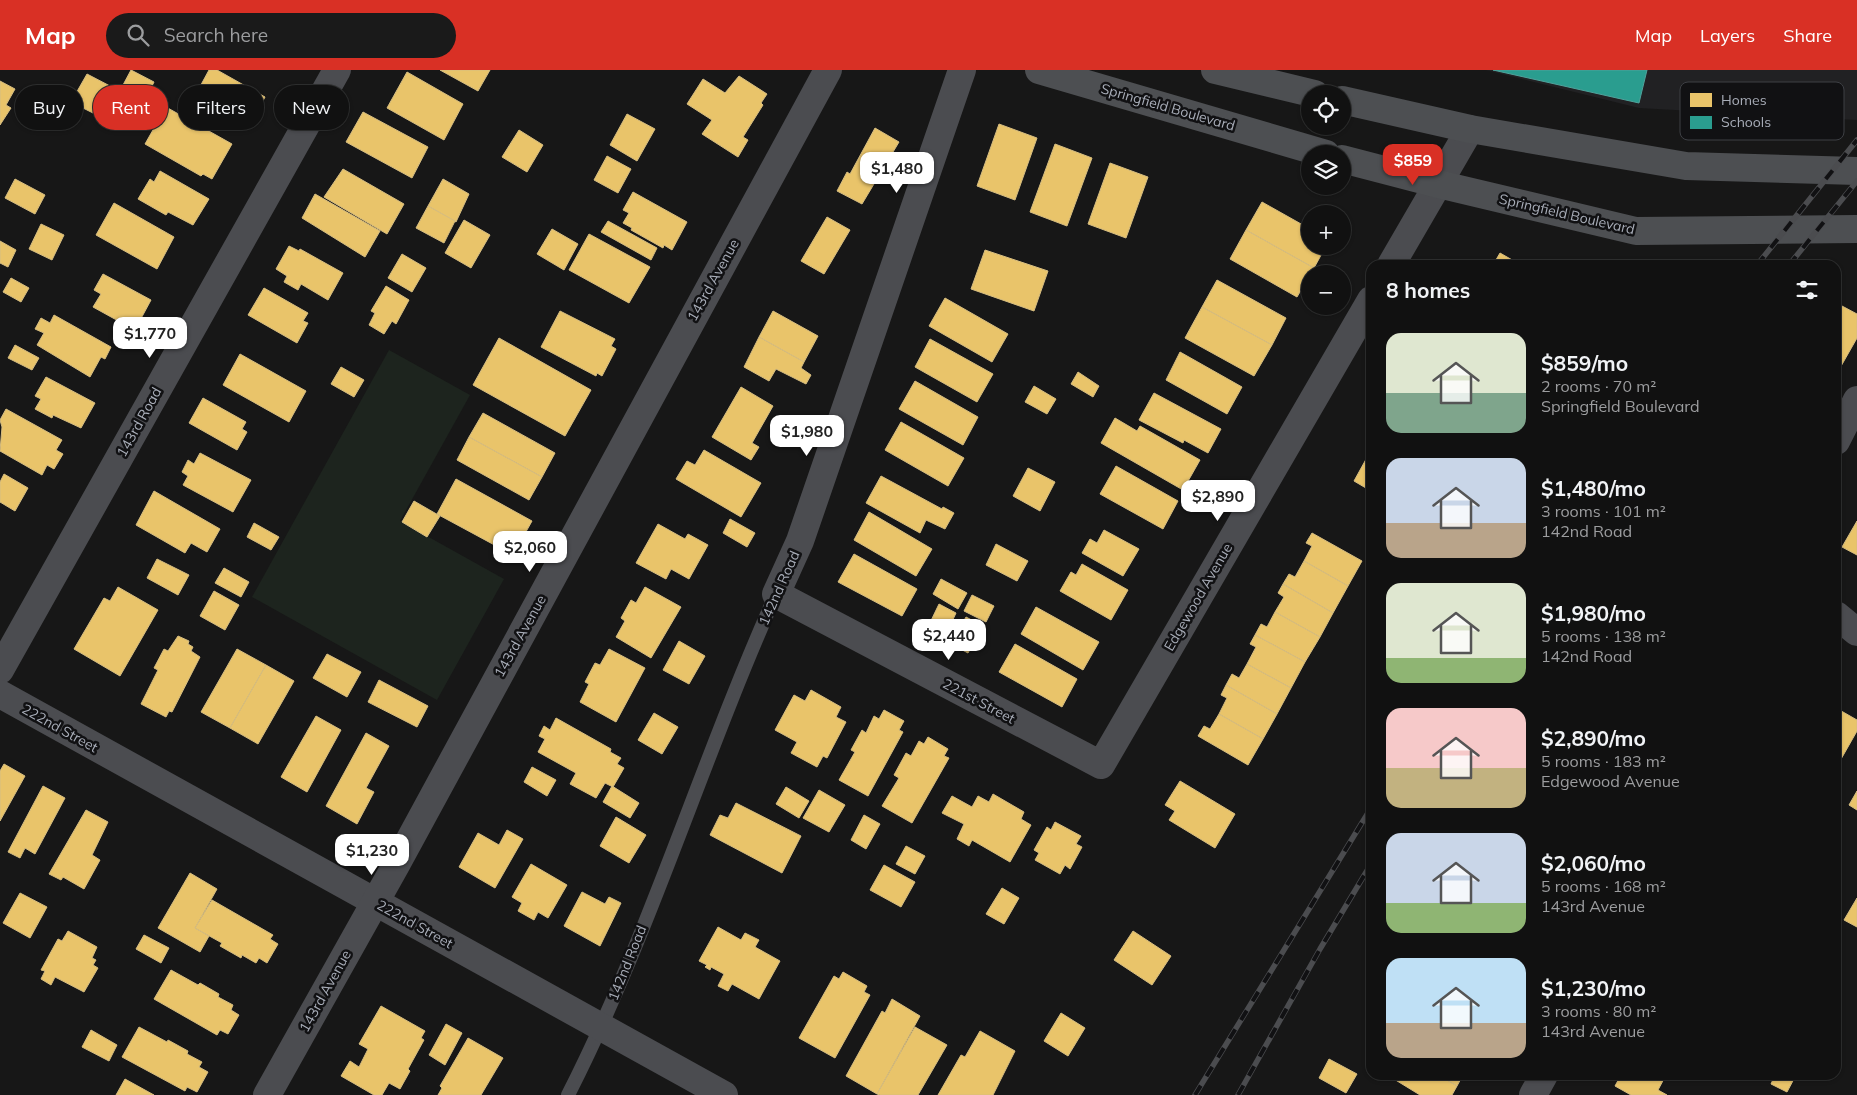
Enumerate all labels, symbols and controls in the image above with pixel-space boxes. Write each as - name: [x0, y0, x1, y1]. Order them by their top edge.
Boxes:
- search box: [106, 13, 456, 58]
- text: Map: [25, 20, 76, 50]
- icon: search: [124, 21, 152, 49]
- text: Search here: [164, 23, 268, 47]
- text: Map: [1635, 24, 1672, 47]
- text: Layers: [1700, 24, 1755, 47]
- text: Share: [1783, 24, 1832, 47]
- street label: Springfield Boulevard: [1099, 79, 1237, 135]
- legend: [1680, 82, 1844, 140]
- chip: Buy: [15, 85, 83, 130]
- chip: Rent: [93, 85, 168, 130]
- chip: Filters: [178, 85, 264, 130]
- chip: New: [274, 85, 349, 130]
- map controls: [1301, 85, 1351, 315]
- button: locate: [1301, 85, 1351, 135]
- text: Homes: [1721, 91, 1767, 109]
- text: Schools: [1721, 113, 1771, 131]
- pin: $859: [1383, 144, 1443, 186]
- button: layers: [1301, 145, 1351, 195]
- text: $859: [1394, 150, 1432, 170]
- pin: $1,480: [856, 152, 938, 194]
- text: $1,480: [871, 158, 923, 178]
- street label: Springfield Boulevard: [1497, 190, 1637, 238]
- button: +: [1301, 205, 1351, 255]
- street label: 143rd Avenue: [683, 236, 743, 324]
- button: −: [1301, 265, 1351, 315]
- icon: filters: [1793, 276, 1821, 304]
- text: 8 homes: [1386, 277, 1470, 303]
- pin: $1,770: [109, 316, 191, 359]
- text: $1,770: [124, 323, 176, 343]
- text: $859/mo: [1541, 350, 1628, 376]
- icon: home: [1426, 353, 1486, 413]
- text: 2 rooms · 70 m²: [1541, 376, 1656, 396]
- street label: 143rd Road: [113, 384, 165, 460]
- text: Springfield Boulevard: [1541, 396, 1700, 416]
- pin: $1,980: [766, 414, 848, 457]
- text: $1,980: [781, 421, 833, 441]
- text: $1,480/mo: [1541, 475, 1646, 501]
- icon: home: [1426, 478, 1486, 538]
- pin: $2,890: [1177, 480, 1259, 522]
- text: $2,890: [1192, 486, 1244, 506]
- text: 3 rooms · 101 m²: [1541, 501, 1666, 521]
- text: 142nd Road: [1541, 521, 1632, 541]
- pin: $2,060: [489, 530, 571, 573]
- text: $2,060: [504, 537, 556, 557]
- street label: Edgewood Avenue: [1160, 540, 1236, 654]
- street label: 142nd Road: [755, 548, 803, 628]
- street label: 143rd Avenue: [490, 592, 550, 680]
- text: $1,980/mo: [1541, 600, 1646, 626]
- icon: home: [1426, 603, 1486, 663]
- pin: $2,440: [908, 618, 990, 661]
- text: $2,440: [923, 625, 975, 645]
- text: 5 rooms · 138 m²: [1541, 626, 1666, 646]
- text: 142nd Road: [1541, 646, 1632, 666]
- street label: 221st Street: [940, 674, 1018, 728]
- street label: 222nd Street: [19, 700, 101, 756]
- text: $2,890/mo: [1541, 725, 1646, 751]
- icon: home: [1426, 728, 1486, 788]
- text: 5 rooms · 183 m²: [1541, 751, 1666, 771]
- text: Edgewood Avenue: [1541, 771, 1680, 791]
- pin: $1,230: [331, 834, 413, 876]
- text: $1,230: [346, 840, 398, 860]
- text: $2,060/mo: [1541, 850, 1646, 876]
- icon: home: [1426, 853, 1486, 913]
- text: 5 rooms · 168 m²: [1541, 876, 1666, 896]
- street label: 222nd Street: [374, 896, 456, 952]
- text: 143rd Avenue: [1541, 896, 1645, 916]
- street label: 142nd Road: [604, 923, 650, 1003]
- street label: 143rd Avenue: [295, 947, 355, 1035]
- text: $1,230/mo: [1541, 975, 1646, 1001]
- icon: home: [1426, 978, 1486, 1038]
- text: 3 rooms · 80 m²: [1541, 1001, 1656, 1021]
- text: 143rd Avenue: [1541, 1021, 1645, 1041]

